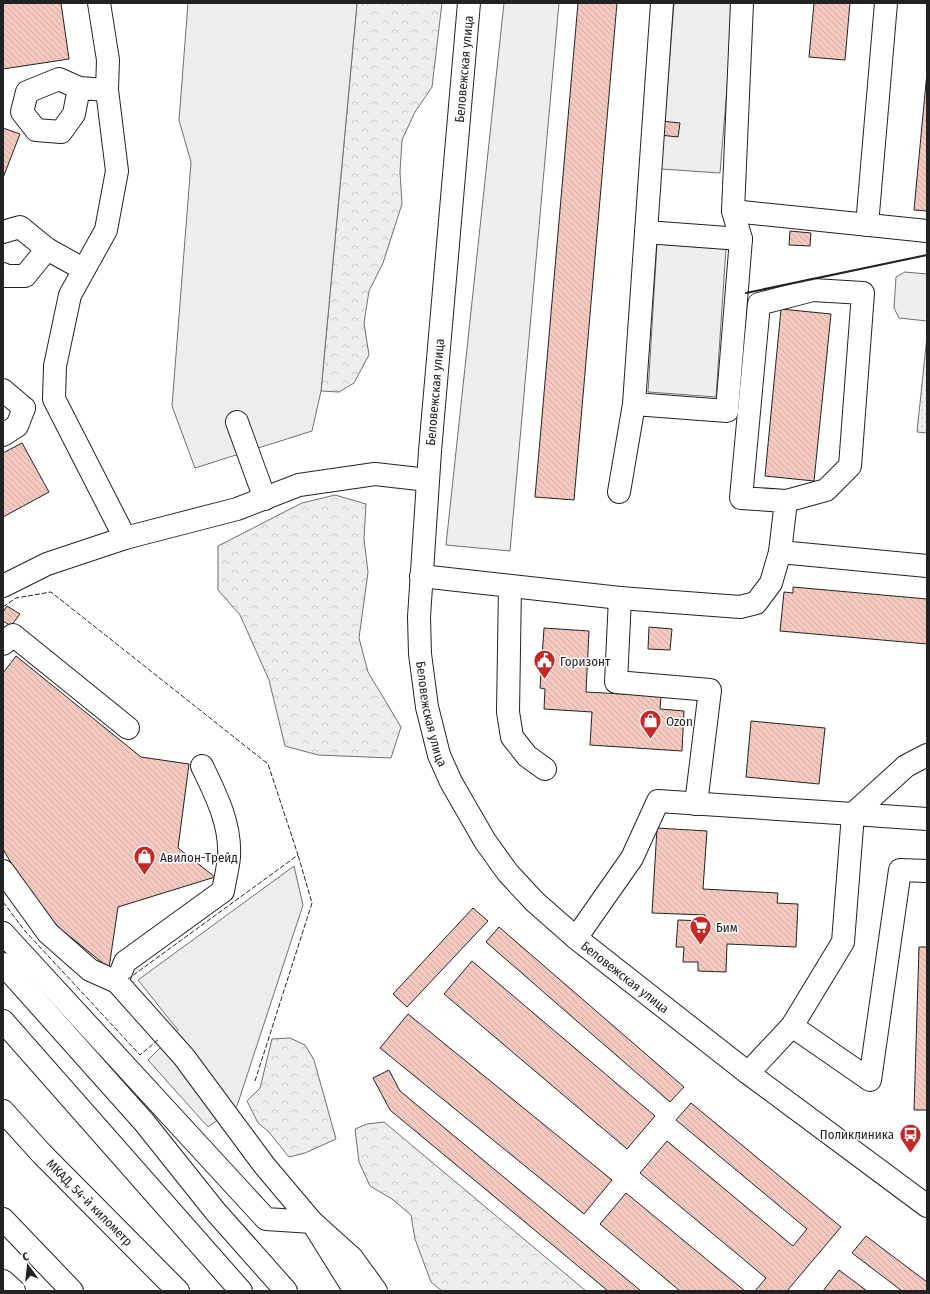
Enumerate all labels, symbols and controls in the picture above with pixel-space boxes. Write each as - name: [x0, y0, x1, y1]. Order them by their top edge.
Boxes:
- street label: Беловежская улица: [452, 15, 476, 123]
- street label: Беловежская улица: [423, 338, 447, 446]
- public building icon: Горизонт: [531, 648, 557, 681]
- place label: Горизонт: [560, 654, 611, 669]
- street label: Беловежская улица: [413, 660, 451, 769]
- shop icon: Ozon: [638, 708, 664, 741]
- place label: Ozon: [666, 714, 693, 729]
- shop icon: Авилон-Трейд: [131, 844, 157, 877]
- place label: Авилон-Трейд: [160, 850, 238, 865]
- supermarket icon: Бим: [687, 914, 713, 947]
- place label: Бим: [716, 920, 738, 935]
- street label: Беловежская улица: [578, 938, 672, 1016]
- bus stop icon: Поликлиника: [897, 1121, 923, 1154]
- place label: Поликлиника: [820, 1127, 894, 1142]
- street label: МКАД, 54-й километр: [44, 1156, 136, 1249]
- north arrow: [8, 1246, 48, 1286]
- text: С: [21, 1250, 30, 1264]

